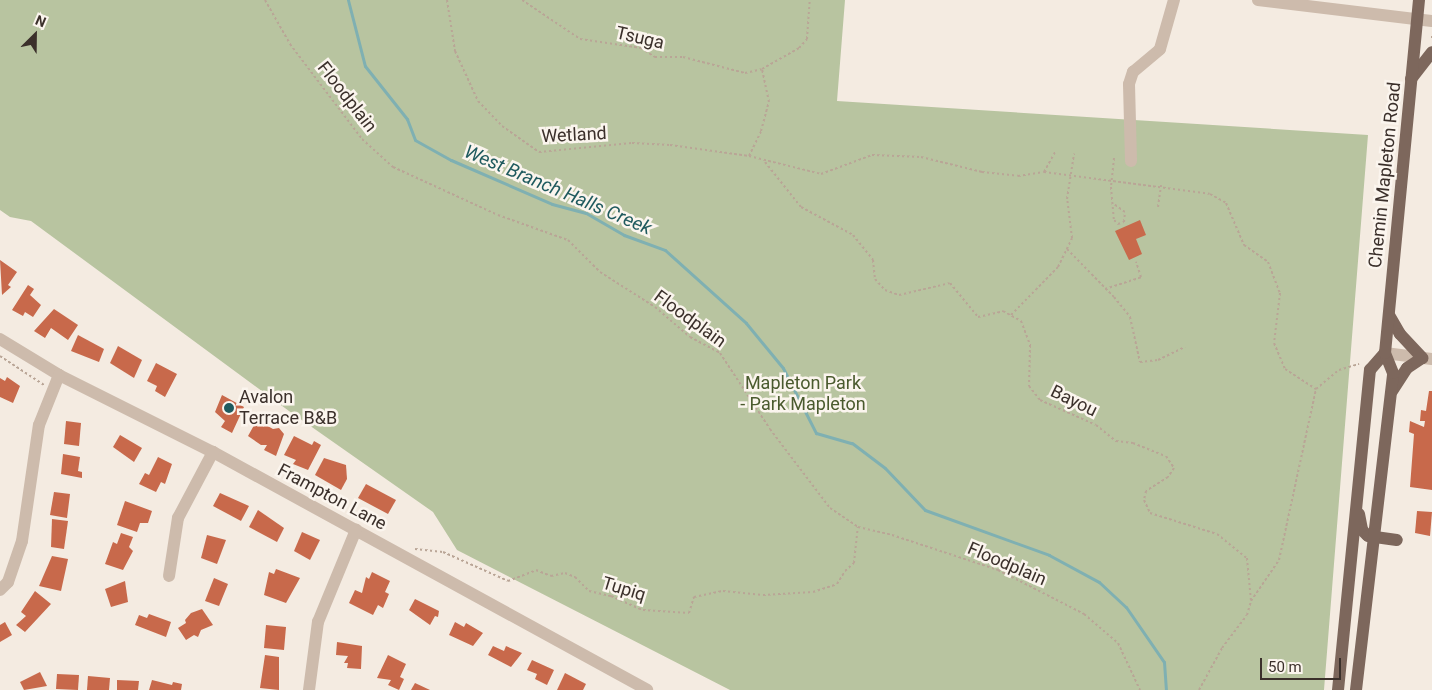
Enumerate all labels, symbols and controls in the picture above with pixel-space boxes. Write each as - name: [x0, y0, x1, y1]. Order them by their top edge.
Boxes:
- north arrow: [10, 10, 60, 60]
- text: N: [33, 12, 49, 30]
- street label: Tsuga: [614, 22, 666, 54]
- street label: Floodplain: [313, 57, 381, 137]
- street label: Chemin Mapleton Road: [1364, 81, 1406, 269]
- street label: Wetland: [541, 123, 607, 147]
- water label: West Branch Halls Creek: [461, 140, 655, 240]
- street label: Floodplain: [650, 286, 730, 352]
- park label: Mapleton Park - Park Mapleton: [740, 373, 866, 416]
- street label: Bayou: [1047, 380, 1101, 422]
- place label: Avalon Terrace B&B: [239, 387, 337, 429]
- marker: Avalon Terrace B&B: [223, 402, 235, 414]
- street label: Frampton Lane: [274, 459, 390, 535]
- street label: Floodplain: [964, 538, 1050, 590]
- street label: Tupiq: [600, 572, 648, 606]
- scale bar: [1262, 648, 1343, 680]
- text: 50 m: [1268, 658, 1302, 676]

